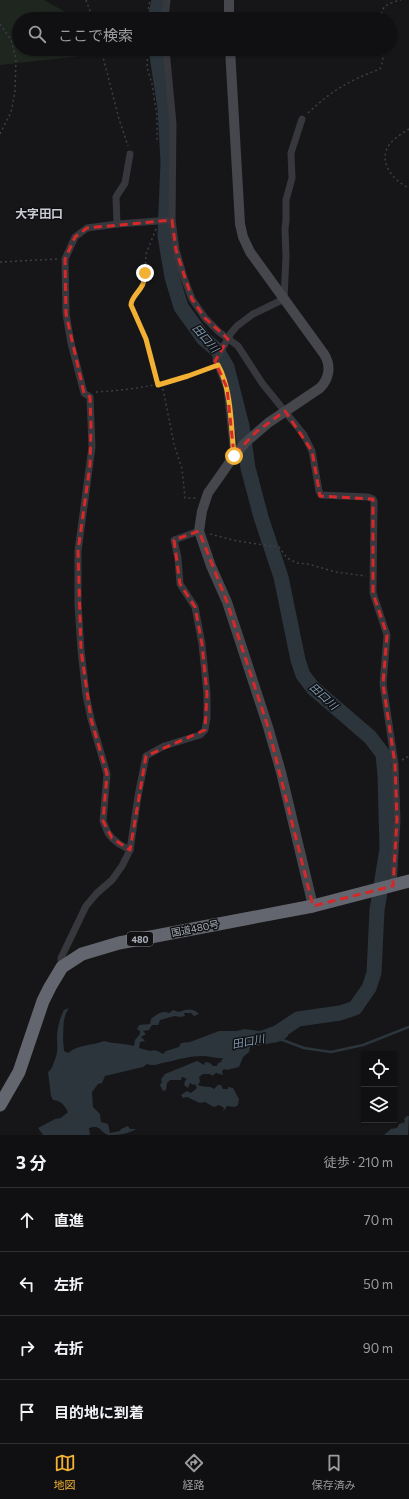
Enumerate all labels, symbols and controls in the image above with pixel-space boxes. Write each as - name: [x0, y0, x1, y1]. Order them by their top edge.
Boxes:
- search box: [12, 12, 397, 56]
- icon: search: [26, 23, 48, 45]
- text: ここで検索: [58, 26, 133, 44]
- district label: 大字田口: [15, 206, 63, 220]
- route end: [136, 264, 154, 282]
- water label: 田口川: [190, 321, 222, 355]
- route start: [225, 447, 243, 465]
- water label: 田口川: [307, 680, 341, 713]
- street label: 国道480号: [170, 917, 220, 939]
- road number: 480: [127, 932, 153, 946]
- water label: 田口川: [231, 1031, 266, 1051]
- map controls: [361, 1051, 397, 1123]
- button: locate: [361, 1051, 397, 1087]
- button: layers: [361, 1087, 397, 1123]
- text: 3 分: [16, 1152, 46, 1173]
- text: 徒歩 · 210 m: [324, 1154, 393, 1170]
- icon: ahead: [16, 1209, 38, 1231]
- text: 直進: [54, 1211, 84, 1229]
- text: 70 m: [364, 1212, 393, 1228]
- icon: left: [16, 1273, 38, 1295]
- text: 左折: [54, 1275, 84, 1293]
- text: 50 m: [363, 1276, 393, 1292]
- icon: right: [16, 1337, 38, 1359]
- text: 右折: [54, 1339, 84, 1357]
- text: 90 m: [363, 1340, 393, 1356]
- icon: arrive: [16, 1401, 38, 1423]
- text: 目的地に到着: [54, 1403, 144, 1421]
- tab: 地図: [54, 1452, 76, 1492]
- tab: 経路: [183, 1452, 205, 1492]
- tab: 保存済み: [312, 1452, 356, 1492]

